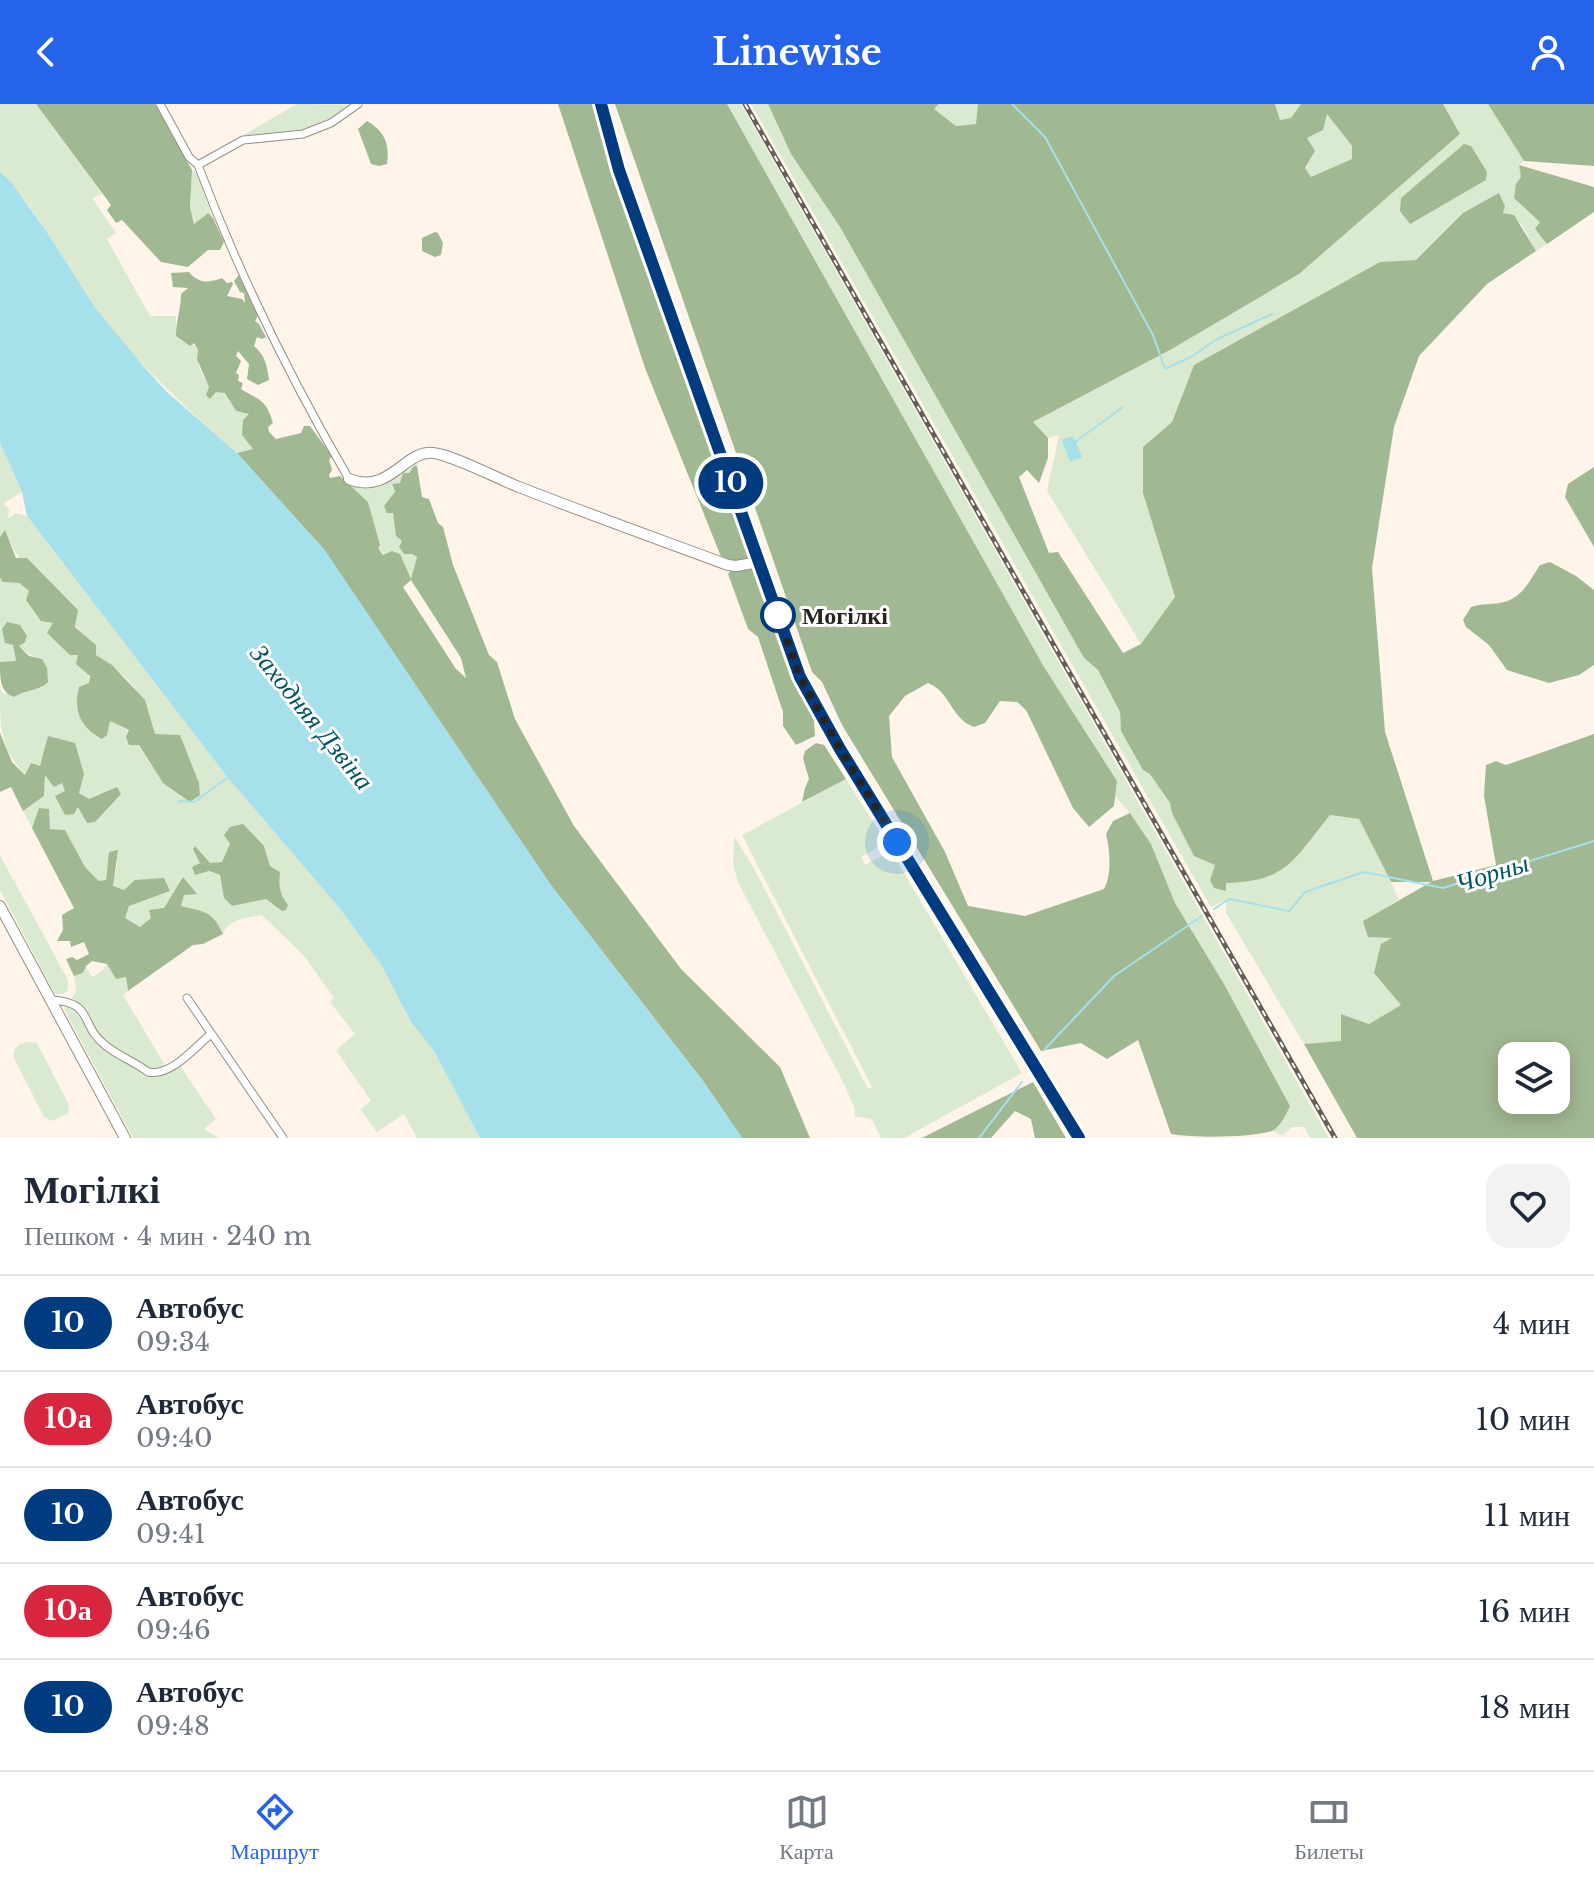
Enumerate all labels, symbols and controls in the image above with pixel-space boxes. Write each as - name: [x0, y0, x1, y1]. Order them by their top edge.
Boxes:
- icon: back: [24, 30, 68, 74]
- text: Linewise: [712, 30, 882, 75]
- icon: person: [1526, 30, 1570, 74]
- line badge: 10: [695, 457, 767, 509]
- text: 10: [714, 465, 748, 500]
- marker: Могілкі: [761, 598, 795, 632]
- place label: Могілкі: [802, 601, 888, 630]
- water label: Заходняя Дзвіна: [244, 638, 380, 796]
- your location: [877, 822, 917, 862]
- water label: Чорны: [1452, 847, 1532, 899]
- map controls: [1498, 1042, 1570, 1114]
- button: layers: [1498, 1042, 1570, 1114]
- button: heart: [1486, 1164, 1570, 1248]
- text: Могілкі: [24, 1166, 160, 1213]
- text: Пешком · 4 мин · 240 m: [24, 1220, 311, 1252]
- text: Автобус: [136, 1289, 244, 1326]
- text: 10: [51, 1305, 85, 1340]
- text: 4 мин: [1493, 1305, 1570, 1342]
- text: 09:34: [136, 1326, 210, 1358]
- text: Автобус: [136, 1385, 244, 1422]
- text: 10а: [44, 1401, 92, 1436]
- text: 10 мин: [1475, 1401, 1570, 1438]
- text: 09:40: [136, 1422, 212, 1454]
- text: Автобус: [136, 1481, 244, 1518]
- text: 10: [51, 1497, 85, 1532]
- text: 11 мин: [1484, 1497, 1570, 1534]
- text: 09:41: [136, 1518, 206, 1550]
- text: Автобус: [136, 1577, 244, 1614]
- text: 10а: [44, 1593, 92, 1628]
- text: 16 мин: [1478, 1593, 1570, 1630]
- text: 09:46: [136, 1614, 211, 1646]
- text: Автобус: [136, 1673, 244, 1710]
- text: 10: [51, 1689, 85, 1724]
- text: 18 мин: [1479, 1689, 1570, 1726]
- text: 09:48: [136, 1710, 210, 1742]
- tab: Маршрут: [230, 1790, 319, 1865]
- tab: Карта: [779, 1790, 834, 1865]
- tab: Билеты: [1294, 1790, 1364, 1865]

